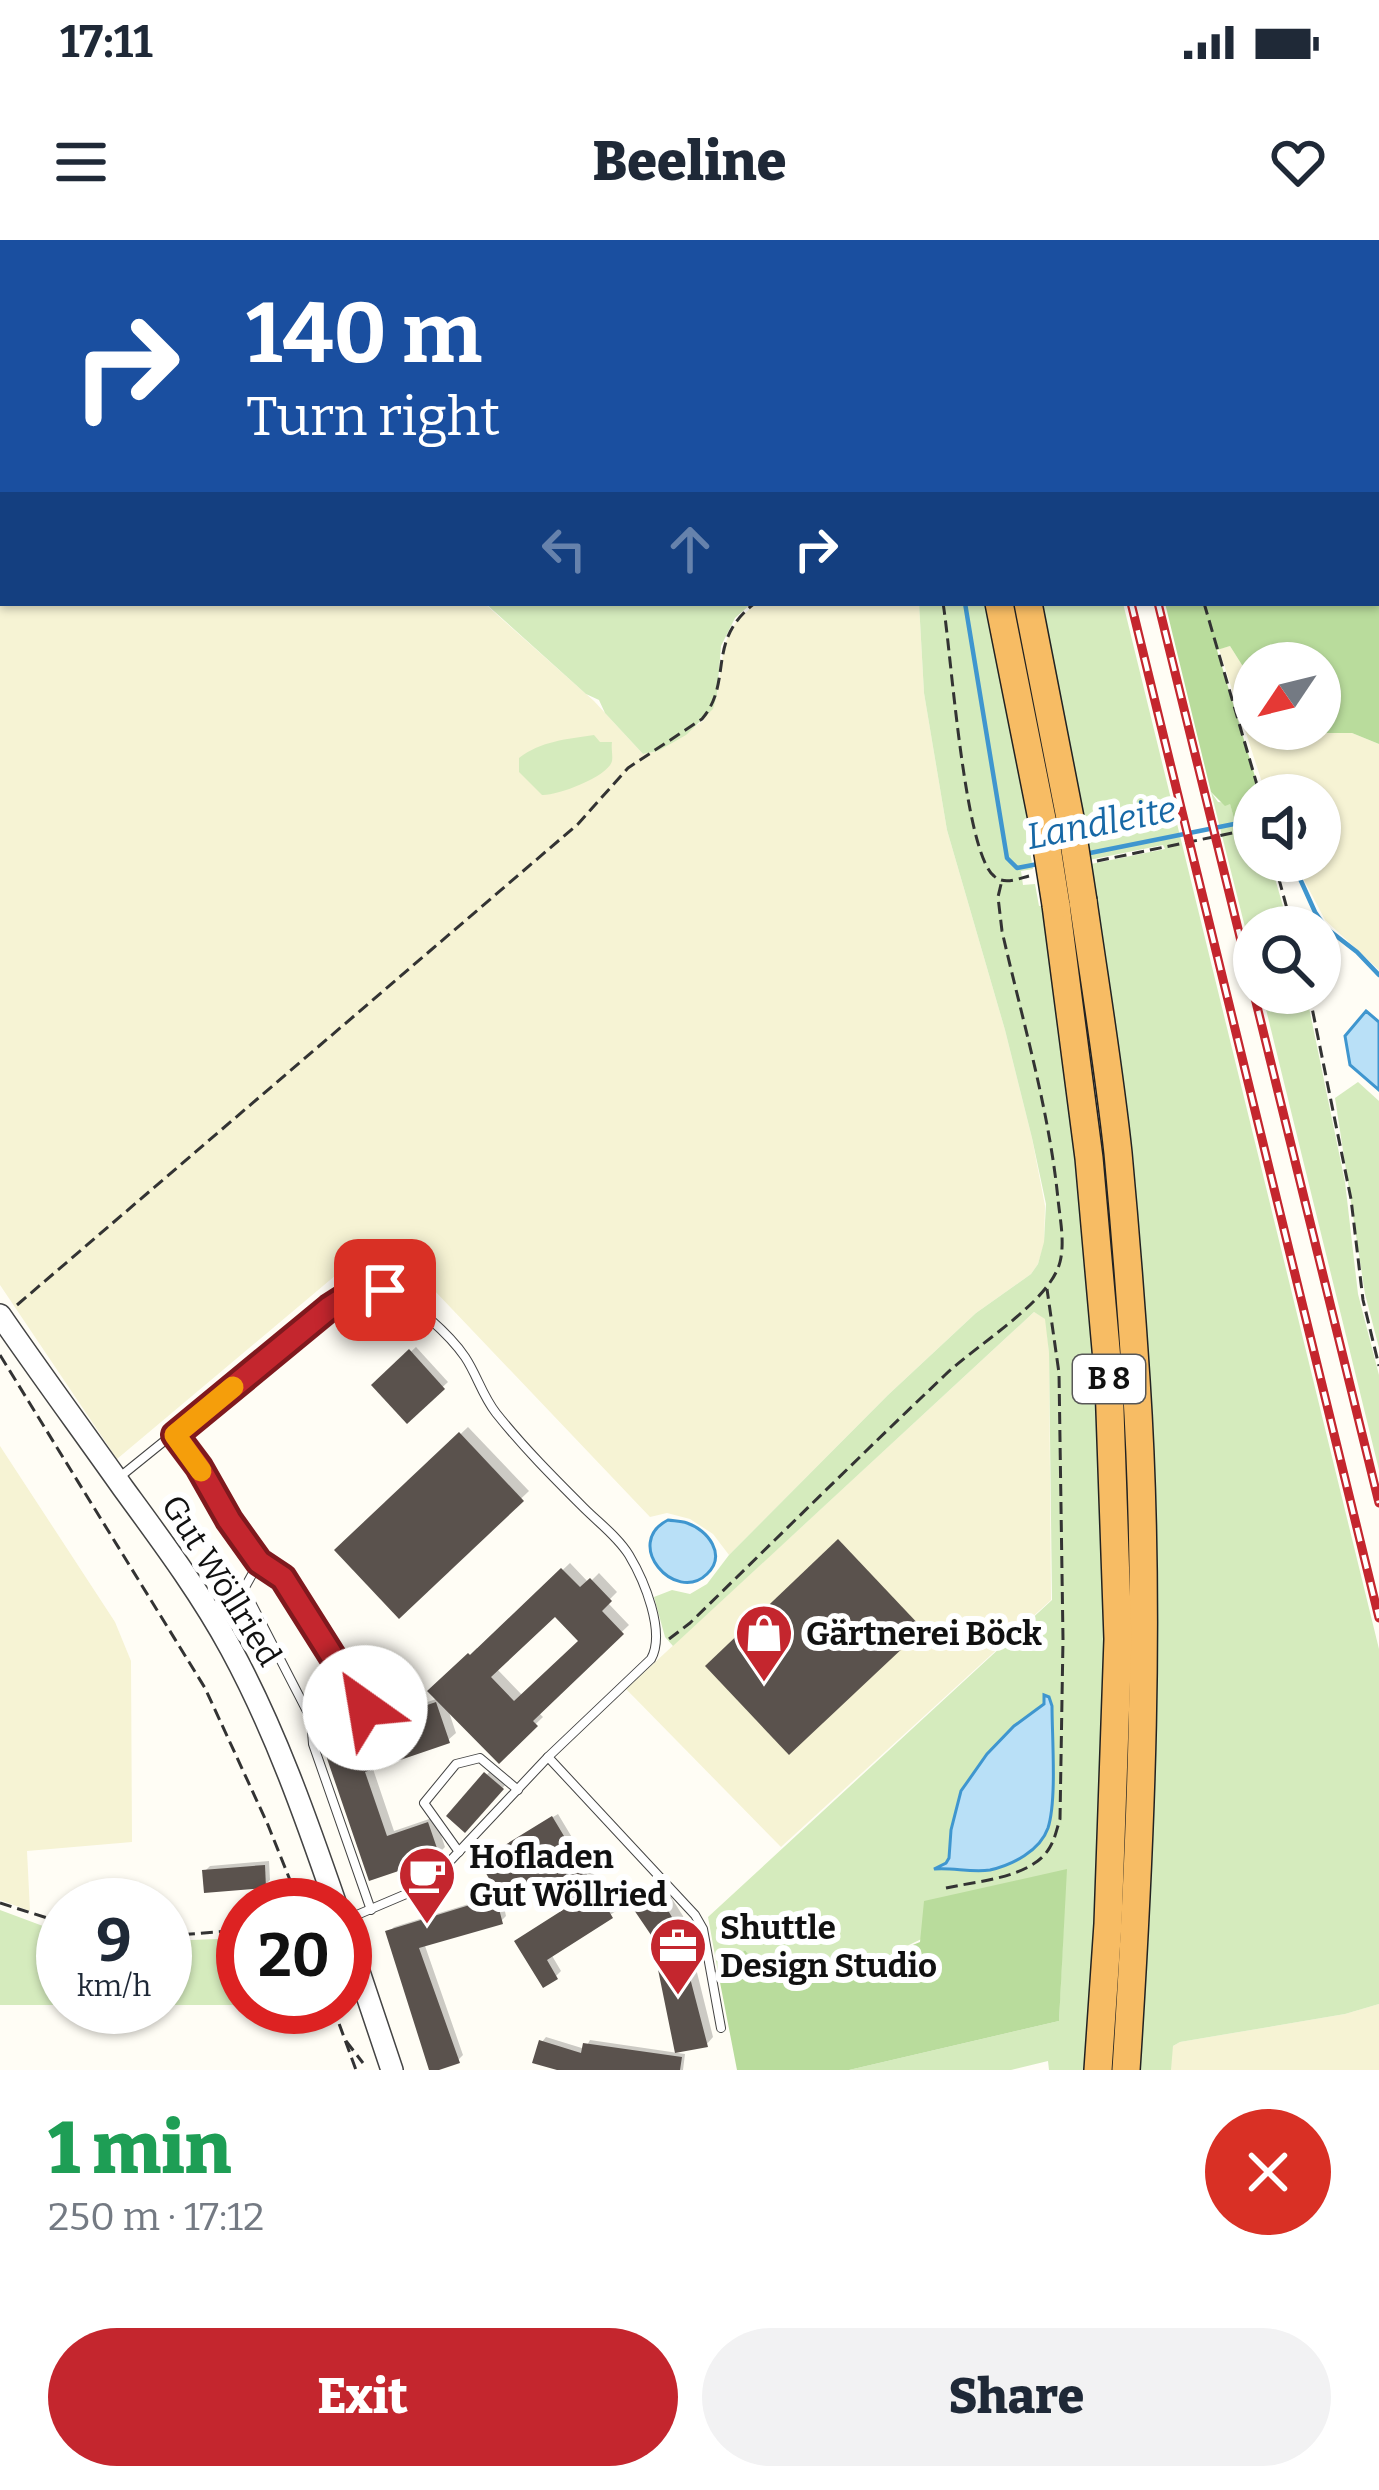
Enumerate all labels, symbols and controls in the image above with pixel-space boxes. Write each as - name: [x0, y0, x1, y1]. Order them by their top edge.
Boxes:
- text: 17:11: [60, 15, 153, 69]
- icon: menu: [48, 129, 114, 195]
- icon: heart: [1265, 129, 1331, 195]
- text: Beeline: [593, 130, 786, 194]
- text: 140 m: [246, 283, 482, 384]
- icon: right: [48, 288, 204, 444]
- text: Turn right: [246, 385, 500, 449]
- icon: left: [531, 516, 597, 582]
- icon: ahead: [657, 516, 723, 582]
- icon: right: [783, 516, 849, 582]
- north arrow: [1233, 642, 1341, 750]
- map controls: [1233, 642, 1341, 1014]
- button: sound: [1233, 774, 1341, 882]
- water label: Landleite: [1023, 787, 1180, 859]
- button: search: [1233, 906, 1341, 1014]
- pin: [334, 1239, 436, 1341]
- icon: arrive: [352, 1257, 418, 1323]
- road number: B 8: [1073, 1355, 1145, 1403]
- street label: Gut Wöllried: [153, 1488, 289, 1673]
- shop icon: Gärtnerei Böck: [733, 1602, 795, 1684]
- place label: Gärtnerei Böck: [806, 1614, 1042, 1654]
- position arrow: [302, 1645, 428, 1771]
- place label: Hofladen Gut Wöllried: [469, 1837, 667, 1915]
- cafe icon: Hofladen Gut Wöllried: [396, 1844, 458, 1926]
- speed limit sign: 20: [216, 1878, 372, 2034]
- text: 9: [96, 1905, 132, 1977]
- place label: Shuttle Design Studio: [720, 1908, 937, 1986]
- office icon: Shuttle Design Studio: [647, 1915, 709, 1997]
- text: km/h: [77, 1968, 151, 2004]
- text: 1 min: [48, 2106, 231, 2192]
- button: close: [1205, 2109, 1331, 2235]
- text: 250 m · 17:12: [48, 2194, 264, 2240]
- button: Exit: [48, 2328, 678, 2466]
- button: Share: [702, 2328, 1331, 2466]

